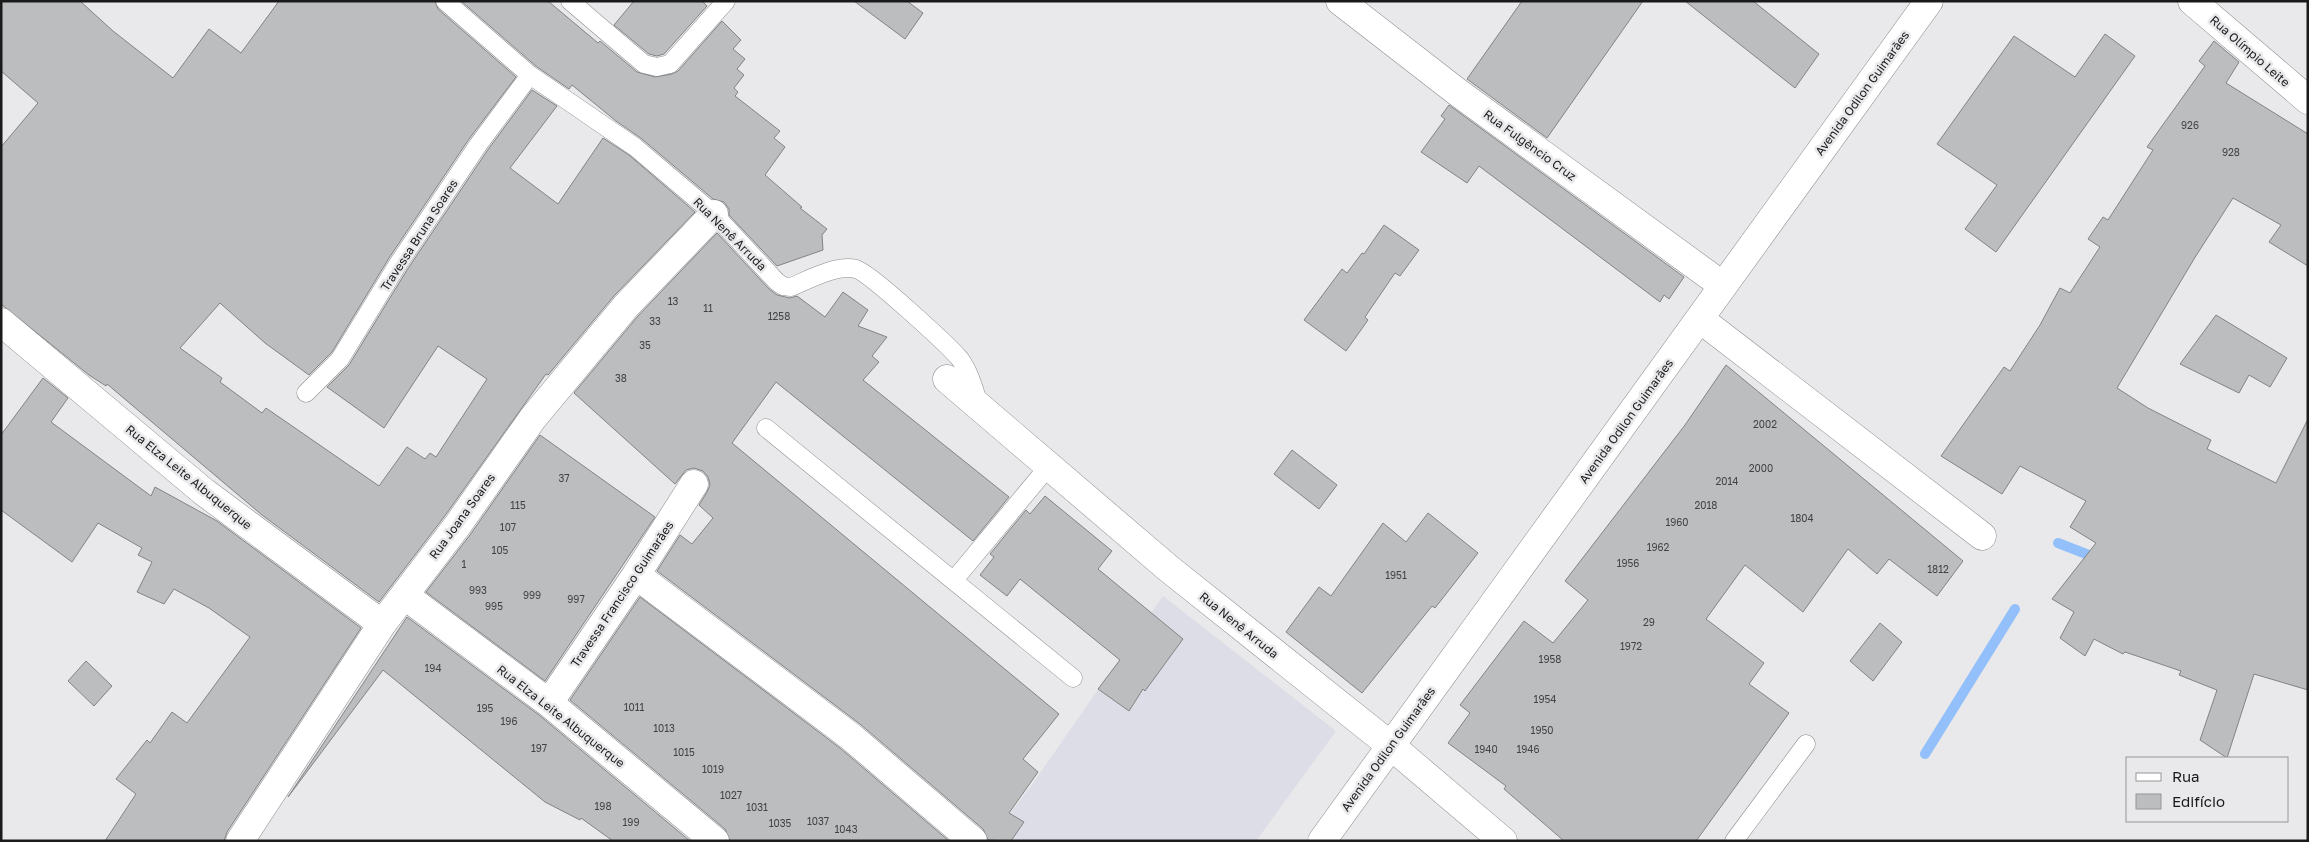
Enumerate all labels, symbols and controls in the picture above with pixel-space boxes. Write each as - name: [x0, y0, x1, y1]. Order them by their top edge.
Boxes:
- street label: Rua Olímpio Leite: [2207, 12, 2293, 90]
- street label: Avenida Odilon Guimarães: [1812, 28, 1912, 158]
- street label: Rua Fulgêncio Cruz: [1481, 106, 1579, 184]
- house number: 926: [2181, 119, 2199, 131]
- house number: 928: [2222, 146, 2240, 158]
- street label: Travessa Bruna Soares: [377, 176, 461, 294]
- street label: Rua Nenê Arruda: [690, 194, 770, 274]
- house number: 13: [668, 295, 678, 307]
- house number: 11: [703, 302, 713, 314]
- house number: 1258: [768, 310, 790, 322]
- house number: 33: [649, 315, 661, 327]
- house number: 35: [639, 339, 651, 351]
- street label: Avenida Odilon Guimarães: [1576, 356, 1676, 486]
- house number: 38: [615, 372, 627, 384]
- house number: 2002: [1753, 418, 1777, 430]
- street label: Rua Elza Leite Albuquerque: [123, 422, 255, 533]
- house number: 2000: [1749, 462, 1773, 474]
- street label: Rua Joana Soares: [426, 470, 498, 562]
- house number: 37: [558, 472, 570, 484]
- house number: 2014: [1716, 475, 1738, 487]
- house number: 115: [510, 499, 526, 511]
- house number: 2018: [1695, 499, 1717, 511]
- house number: 1804: [1790, 512, 1814, 524]
- house number: 1960: [1665, 516, 1689, 528]
- street label: Travessa Francisco Guimarães: [567, 518, 677, 670]
- house number: 107: [500, 521, 516, 533]
- house number: 1962: [1647, 541, 1670, 553]
- house number: 105: [492, 544, 509, 556]
- house number: 1956: [1617, 557, 1639, 569]
- house number: 1: [462, 558, 467, 570]
- house number: 1812: [1927, 563, 1949, 575]
- house number: 1951: [1385, 569, 1407, 581]
- house number: 993: [469, 584, 487, 596]
- house number: 999: [523, 589, 541, 601]
- street label: Rua Nenê Arruda: [1197, 589, 1281, 661]
- house number: 997: [567, 593, 585, 605]
- house number: 995: [485, 600, 503, 612]
- house number: 29: [1643, 616, 1655, 628]
- house number: 1972: [1620, 640, 1642, 652]
- house number: 1958: [1539, 653, 1561, 665]
- house number: 194: [425, 662, 442, 674]
- street label: Rua Elza Leite Albuquerque: [494, 662, 628, 771]
- street label: Avenida Odilon Guimarães: [1338, 684, 1438, 814]
- house number: 1954: [1534, 693, 1556, 705]
- house number: 1011: [624, 701, 645, 713]
- house number: 195: [477, 702, 494, 714]
- house number: 196: [501, 715, 517, 727]
- house number: 1013: [653, 722, 675, 734]
- house number: 1950: [1531, 724, 1553, 736]
- house number: 197: [531, 742, 547, 754]
- house number: 1940: [1474, 743, 1498, 755]
- house number: 1946: [1516, 743, 1540, 755]
- house number: 1015: [673, 746, 695, 758]
- legend: [2126, 757, 2289, 822]
- house number: 1019: [702, 763, 724, 775]
- text: Rua: [2172, 767, 2199, 785]
- house number: 1027: [720, 789, 742, 801]
- text: Edifício: [2172, 792, 2225, 810]
- house number: 198: [595, 800, 612, 812]
- house number: 1031: [746, 801, 768, 813]
- house number: 1037: [807, 815, 829, 827]
- house number: 199: [623, 816, 639, 828]
- house number: 1035: [769, 817, 792, 829]
- house number: 1043: [835, 823, 858, 835]

